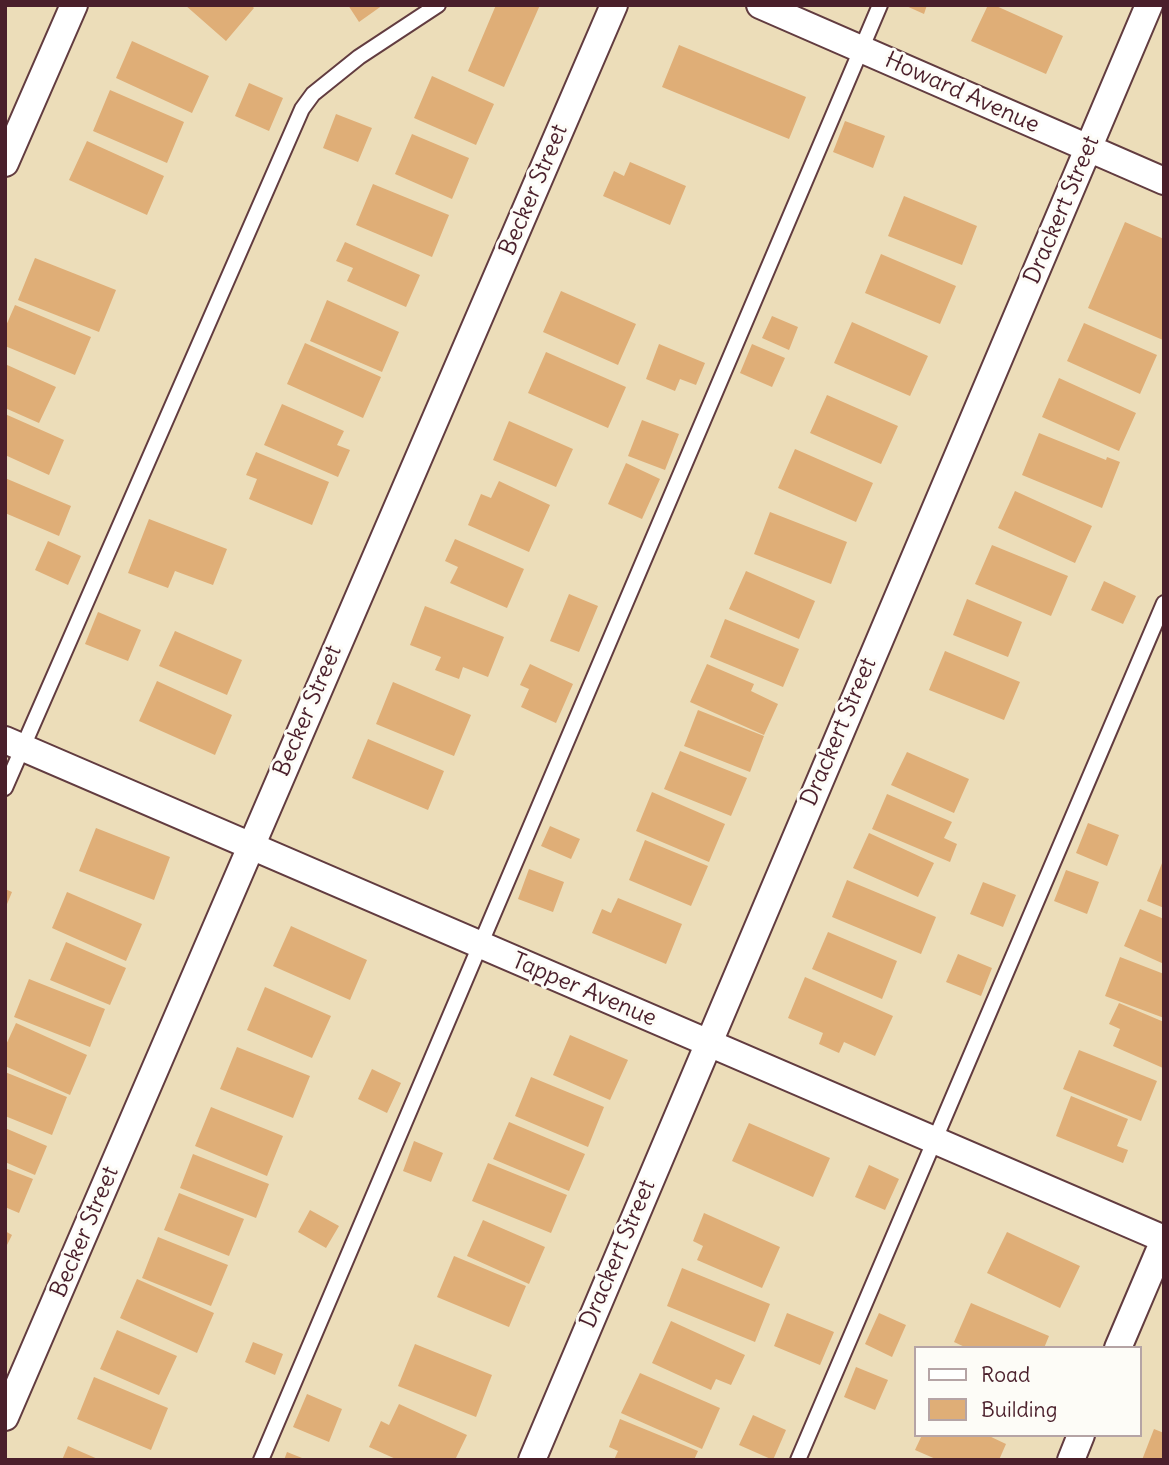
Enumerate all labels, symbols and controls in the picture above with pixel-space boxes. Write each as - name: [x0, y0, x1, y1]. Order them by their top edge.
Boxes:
- street label: Howard Avenue: [881, 47, 1043, 139]
- street label: Becker Street: [494, 120, 574, 260]
- street label: Drackert Street: [1018, 132, 1106, 288]
- street label: Becker Street: [268, 641, 348, 781]
- street label: Drackert Street: [795, 654, 883, 810]
- street label: Tapper Avenue: [508, 947, 660, 1033]
- street label: Becker Street: [45, 1162, 125, 1302]
- street label: Drackert Street: [574, 1176, 662, 1332]
- legend: [914, 1346, 1141, 1437]
- text: Road: [981, 1361, 1030, 1388]
- text: Building: [981, 1396, 1057, 1423]

